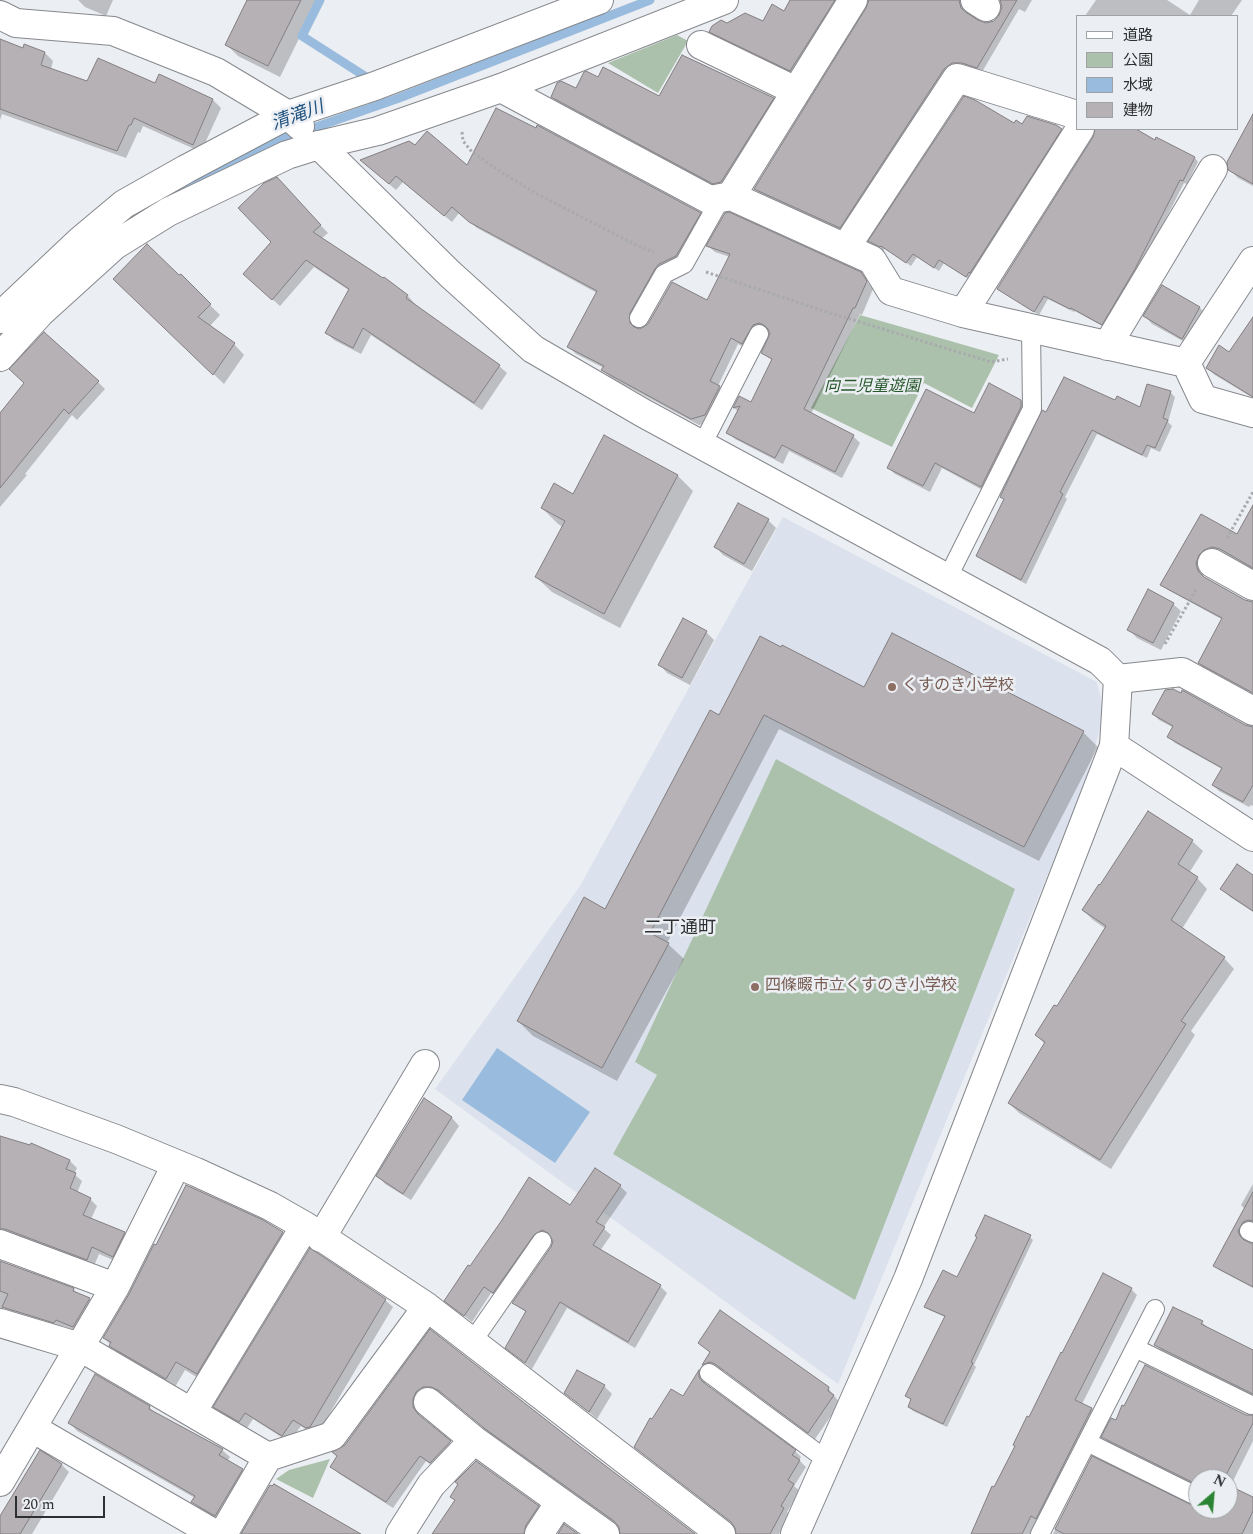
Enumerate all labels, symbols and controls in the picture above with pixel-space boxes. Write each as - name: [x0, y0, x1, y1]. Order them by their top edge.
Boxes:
- legend: [1076, 15, 1238, 130]
- text: 道路: [1123, 24, 1153, 47]
- text: 公園: [1123, 49, 1153, 72]
- text: 水域: [1123, 74, 1153, 97]
- water label: 清滝川: [269, 98, 327, 136]
- text: 建物: [1123, 99, 1153, 122]
- park label: 向二児童遊園: [824, 378, 920, 398]
- place label: くすのき小学校: [902, 677, 1014, 697]
- marker: くすのき小学校: [886, 681, 898, 693]
- district label: 二丁通町: [644, 918, 716, 940]
- place label: 四條畷市立くすのき小学校: [765, 977, 957, 997]
- marker: 四條畷市立くすのき小学校: [749, 981, 761, 993]
- north arrow: [1188, 1469, 1238, 1519]
- text: N: [1210, 1469, 1229, 1493]
- scale bar: [18, 1486, 108, 1518]
- text: 20 m: [23, 1493, 55, 1516]

